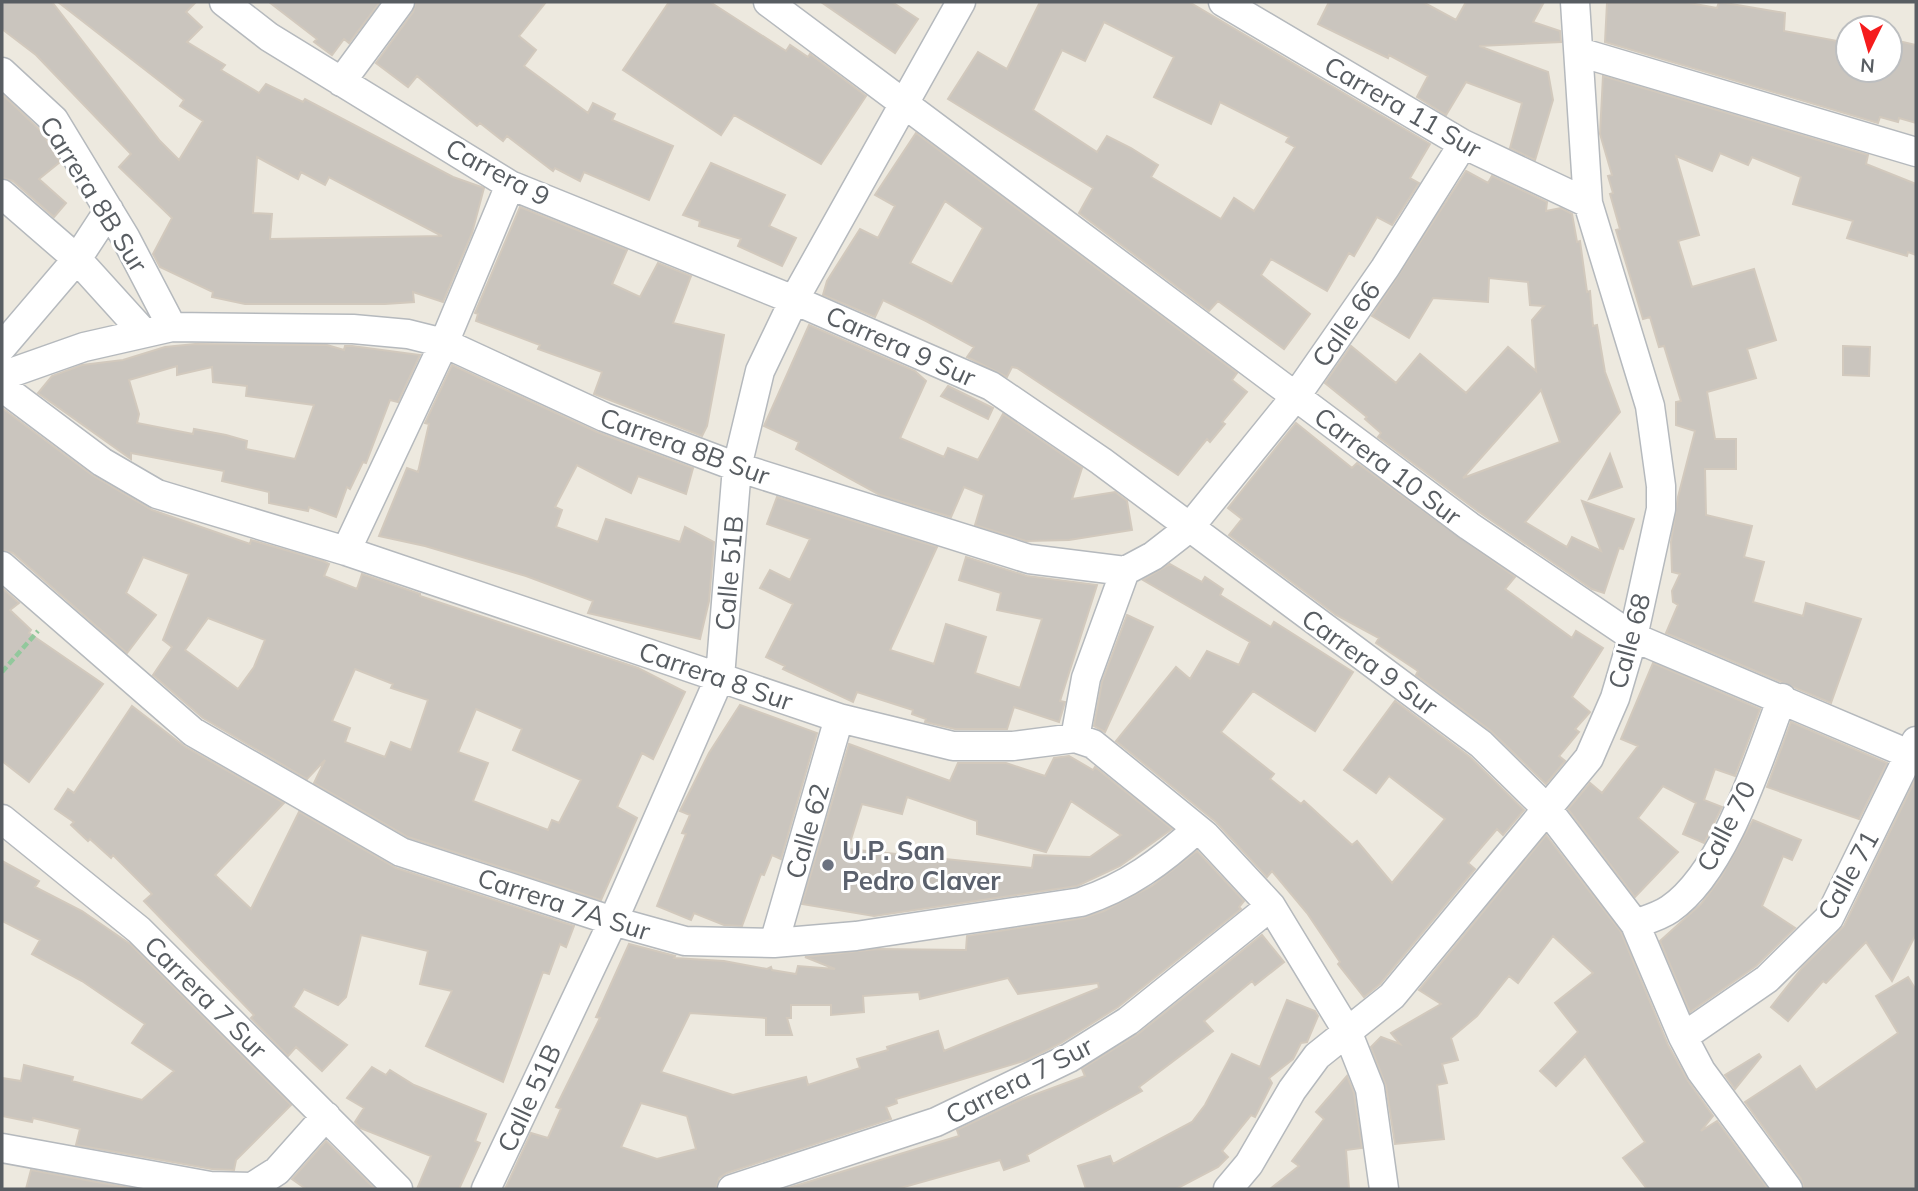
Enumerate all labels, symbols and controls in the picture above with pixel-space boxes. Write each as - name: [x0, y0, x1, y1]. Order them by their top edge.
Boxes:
- north arrow: [1834, 14, 1904, 84]
- street label: Carrera 11 Sur: [1318, 49, 1488, 166]
- text: N: [1859, 53, 1876, 79]
- street label: Carrera 8B Sur: [33, 110, 156, 279]
- street label: Carrera 9: [440, 131, 556, 213]
- street label: Calle 66: [1305, 275, 1387, 373]
- street label: Carrera 9 Sur: [821, 298, 982, 394]
- street label: Carrera 8B Sur: [596, 400, 775, 492]
- street label: Carrera 10 Sur: [1308, 400, 1469, 533]
- street label: Calle 51B: [708, 514, 750, 632]
- street label: Calle 68: [1600, 590, 1658, 692]
- street label: Carrera 9 Sur: [1295, 601, 1445, 723]
- street label: Carrera 8 Sur: [635, 634, 798, 718]
- street label: Calle 70: [1689, 775, 1763, 877]
- street label: Calle 62: [778, 780, 836, 882]
- street label: Calle 71: [1810, 824, 1886, 926]
- place label: U.P. San Pedro Claver: [842, 834, 1001, 897]
- marker: U.P. San Pedro Claver: [820, 857, 836, 873]
- street label: Carrera 7A Sur: [473, 861, 655, 948]
- street label: Carrera 7 Sur: [138, 929, 275, 1066]
- street label: Carrera 7 Sur: [940, 1029, 1099, 1131]
- street label: Calle 51B: [490, 1039, 568, 1157]

